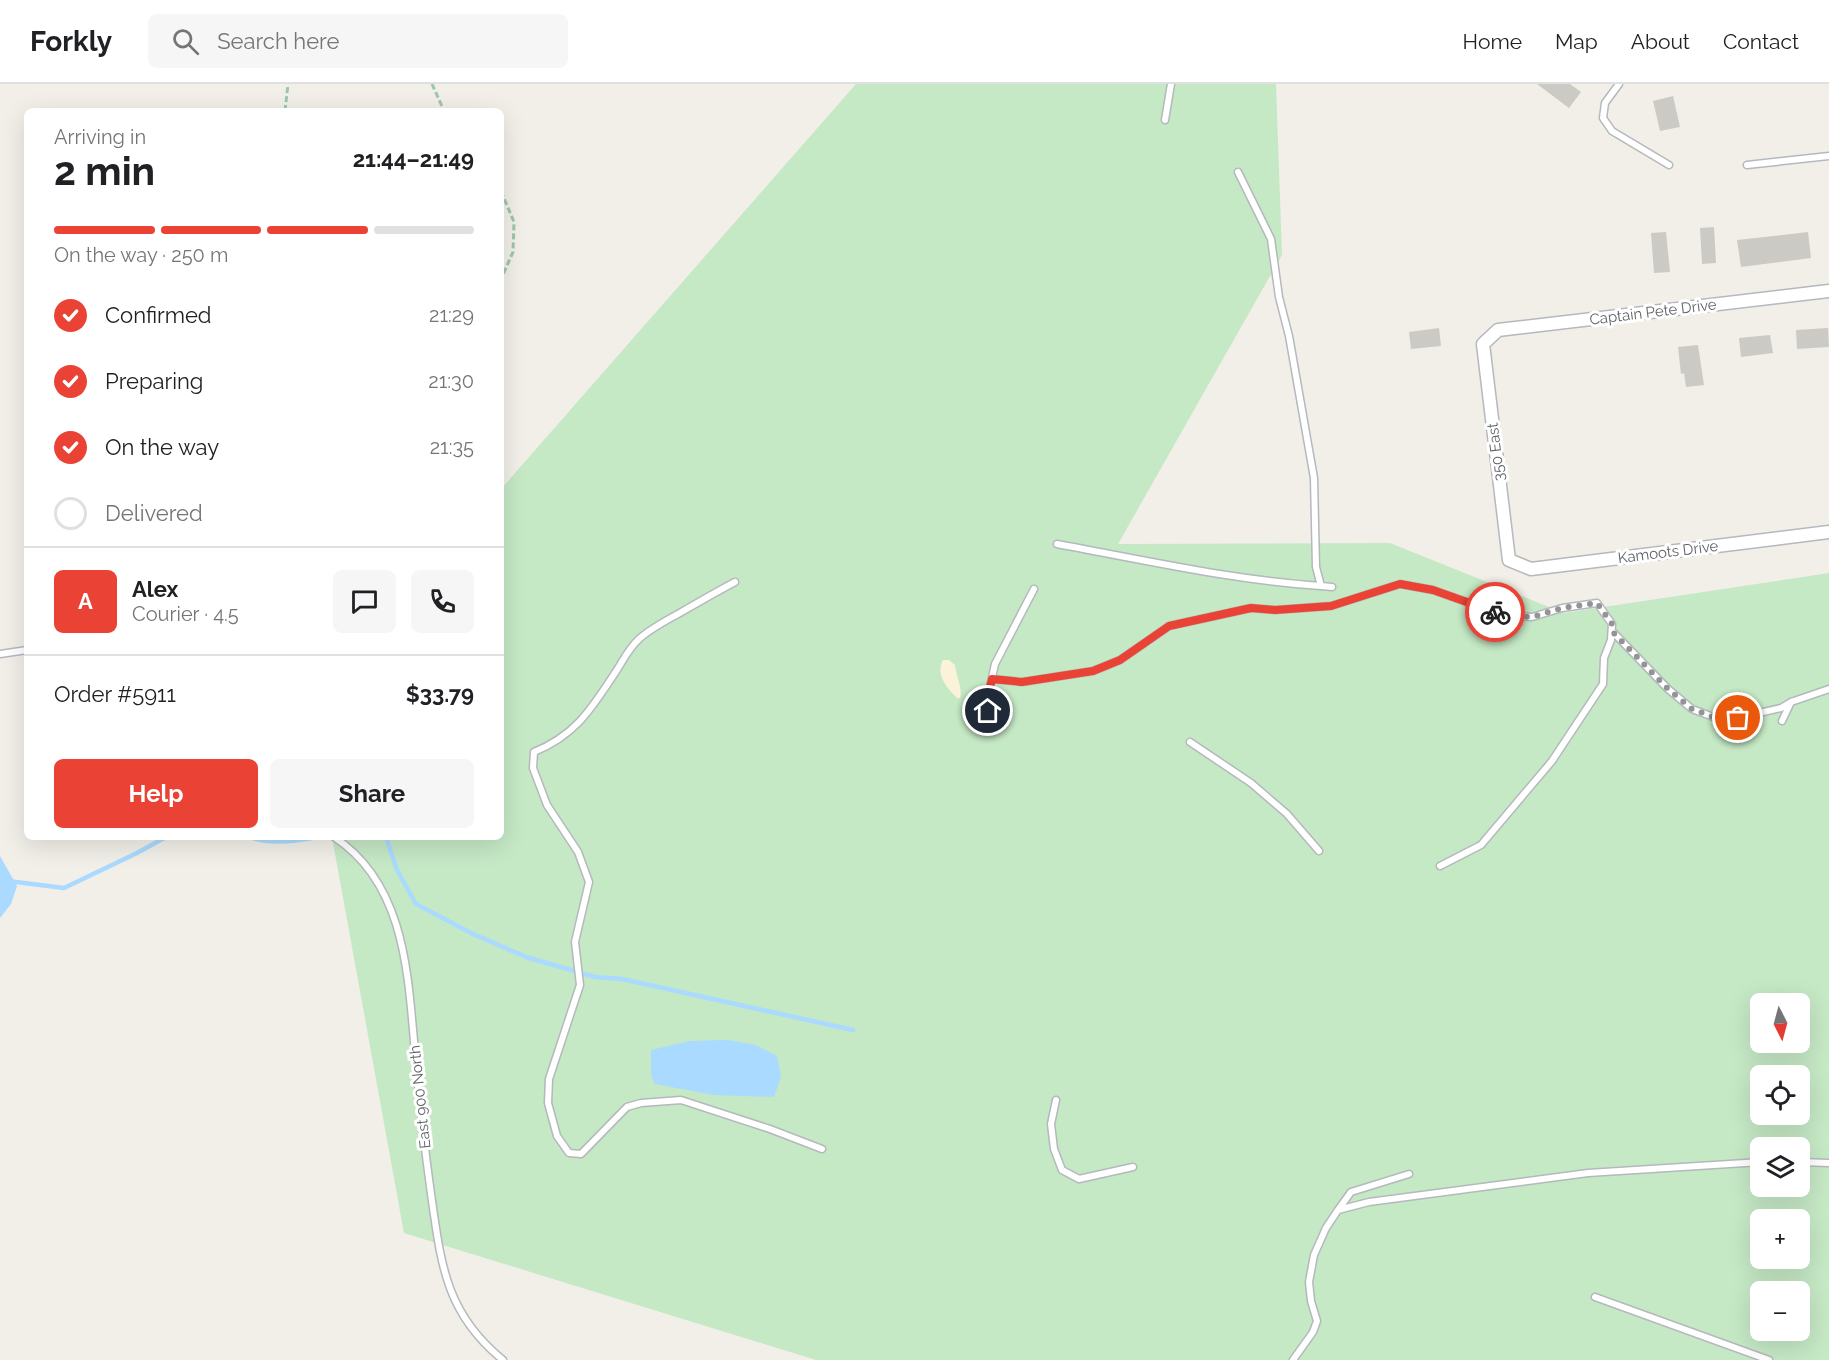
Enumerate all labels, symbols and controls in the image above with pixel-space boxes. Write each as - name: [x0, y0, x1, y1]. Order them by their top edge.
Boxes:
- search box: [148, 14, 568, 68]
- text: Forkly: [30, 25, 112, 58]
- icon: search: [169, 25, 202, 58]
- text: Search here: [217, 28, 339, 54]
- text: Home: [1463, 29, 1522, 54]
- text: Map: [1555, 29, 1598, 54]
- text: About: [1631, 29, 1690, 54]
- text: Contact: [1723, 29, 1799, 54]
- text: Arriving in: [54, 125, 146, 149]
- text: 21:44–21:49: [353, 146, 474, 172]
- text: 2 min: [54, 148, 155, 194]
- text: On the way · 250 m: [54, 243, 228, 267]
- street label: Captain Pete Drive: [1588, 295, 1718, 329]
- icon: check: [54, 299, 87, 332]
- text: Confirmed: [105, 302, 212, 328]
- text: 21:29: [429, 303, 474, 327]
- icon: check: [54, 365, 87, 398]
- text: Preparing: [105, 368, 203, 394]
- text: 21:30: [428, 369, 474, 393]
- street label: 350 East: [1483, 422, 1509, 482]
- icon: check: [54, 431, 87, 464]
- text: On the way: [105, 434, 219, 460]
- text: 21:35: [430, 435, 474, 459]
- text: Delivered: [105, 500, 203, 526]
- street label: Kamoots Drive: [1617, 537, 1720, 567]
- button: chat: [333, 570, 396, 633]
- button: phone: [411, 570, 474, 633]
- text: Alex: [132, 576, 178, 602]
- courier: [1465, 582, 1525, 642]
- text: A: [78, 588, 93, 614]
- icon: bike: [1479, 596, 1512, 629]
- text: Courier · 4.5: [132, 602, 239, 626]
- text: Order #5911: [54, 681, 176, 707]
- text: $33.79: [406, 681, 474, 707]
- pin: [962, 685, 1013, 736]
- pin: [1712, 692, 1763, 743]
- icon: home: [971, 694, 1004, 727]
- icon: bag: [1721, 701, 1754, 734]
- button: Help: [54, 759, 258, 828]
- button: Share: [270, 759, 474, 828]
- north arrow: [1750, 993, 1810, 1053]
- map controls: [1750, 993, 1810, 1341]
- street label: East 900 North: [406, 1044, 434, 1150]
- button: locate: [1750, 1065, 1810, 1125]
- button: layers: [1750, 1137, 1810, 1197]
- button: +: [1750, 1209, 1810, 1269]
- button: −: [1750, 1281, 1810, 1341]

